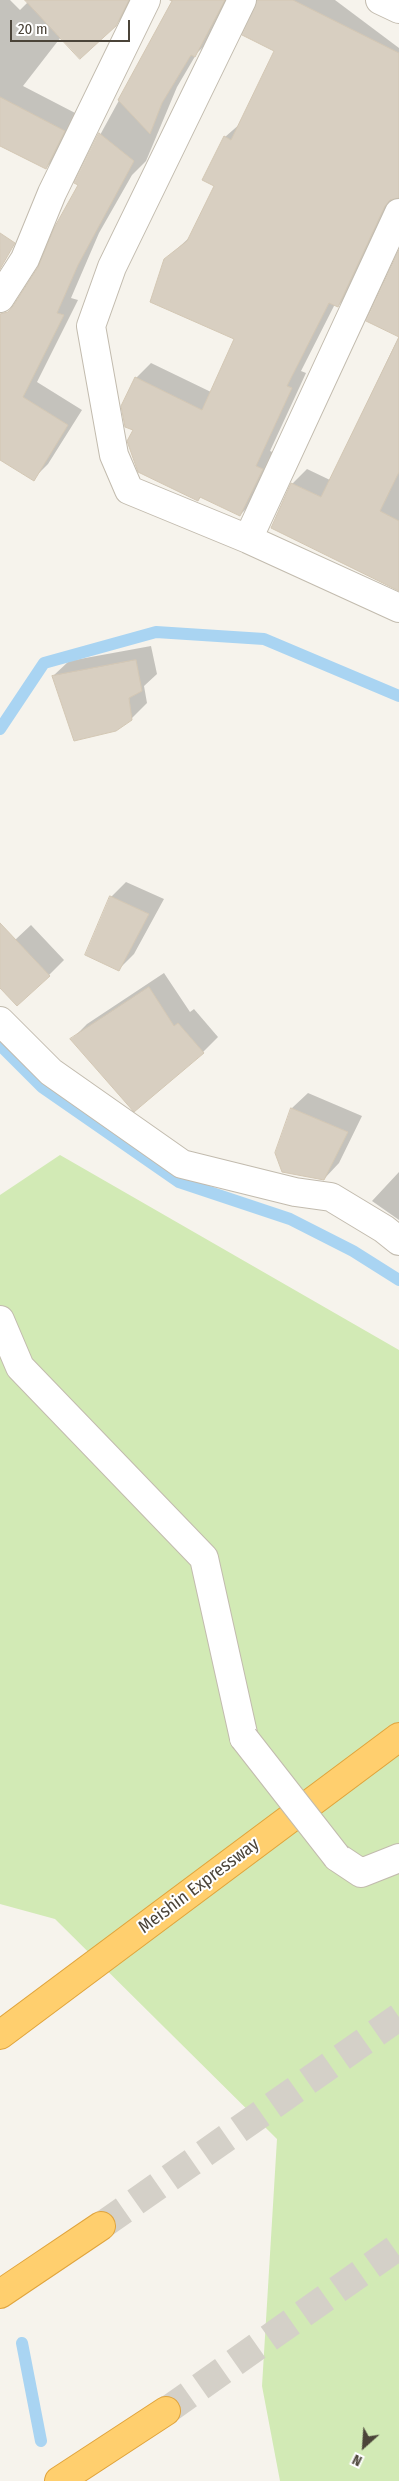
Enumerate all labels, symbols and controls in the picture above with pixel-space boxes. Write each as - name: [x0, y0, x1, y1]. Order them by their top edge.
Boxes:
- scale bar: [12, 10, 132, 42]
- text: 20 m: [18, 20, 48, 38]
- street label: Meishin Expressway: [134, 1834, 264, 1938]
- north arrow: [339, 2421, 389, 2471]
- text: N: [350, 2450, 365, 2469]

